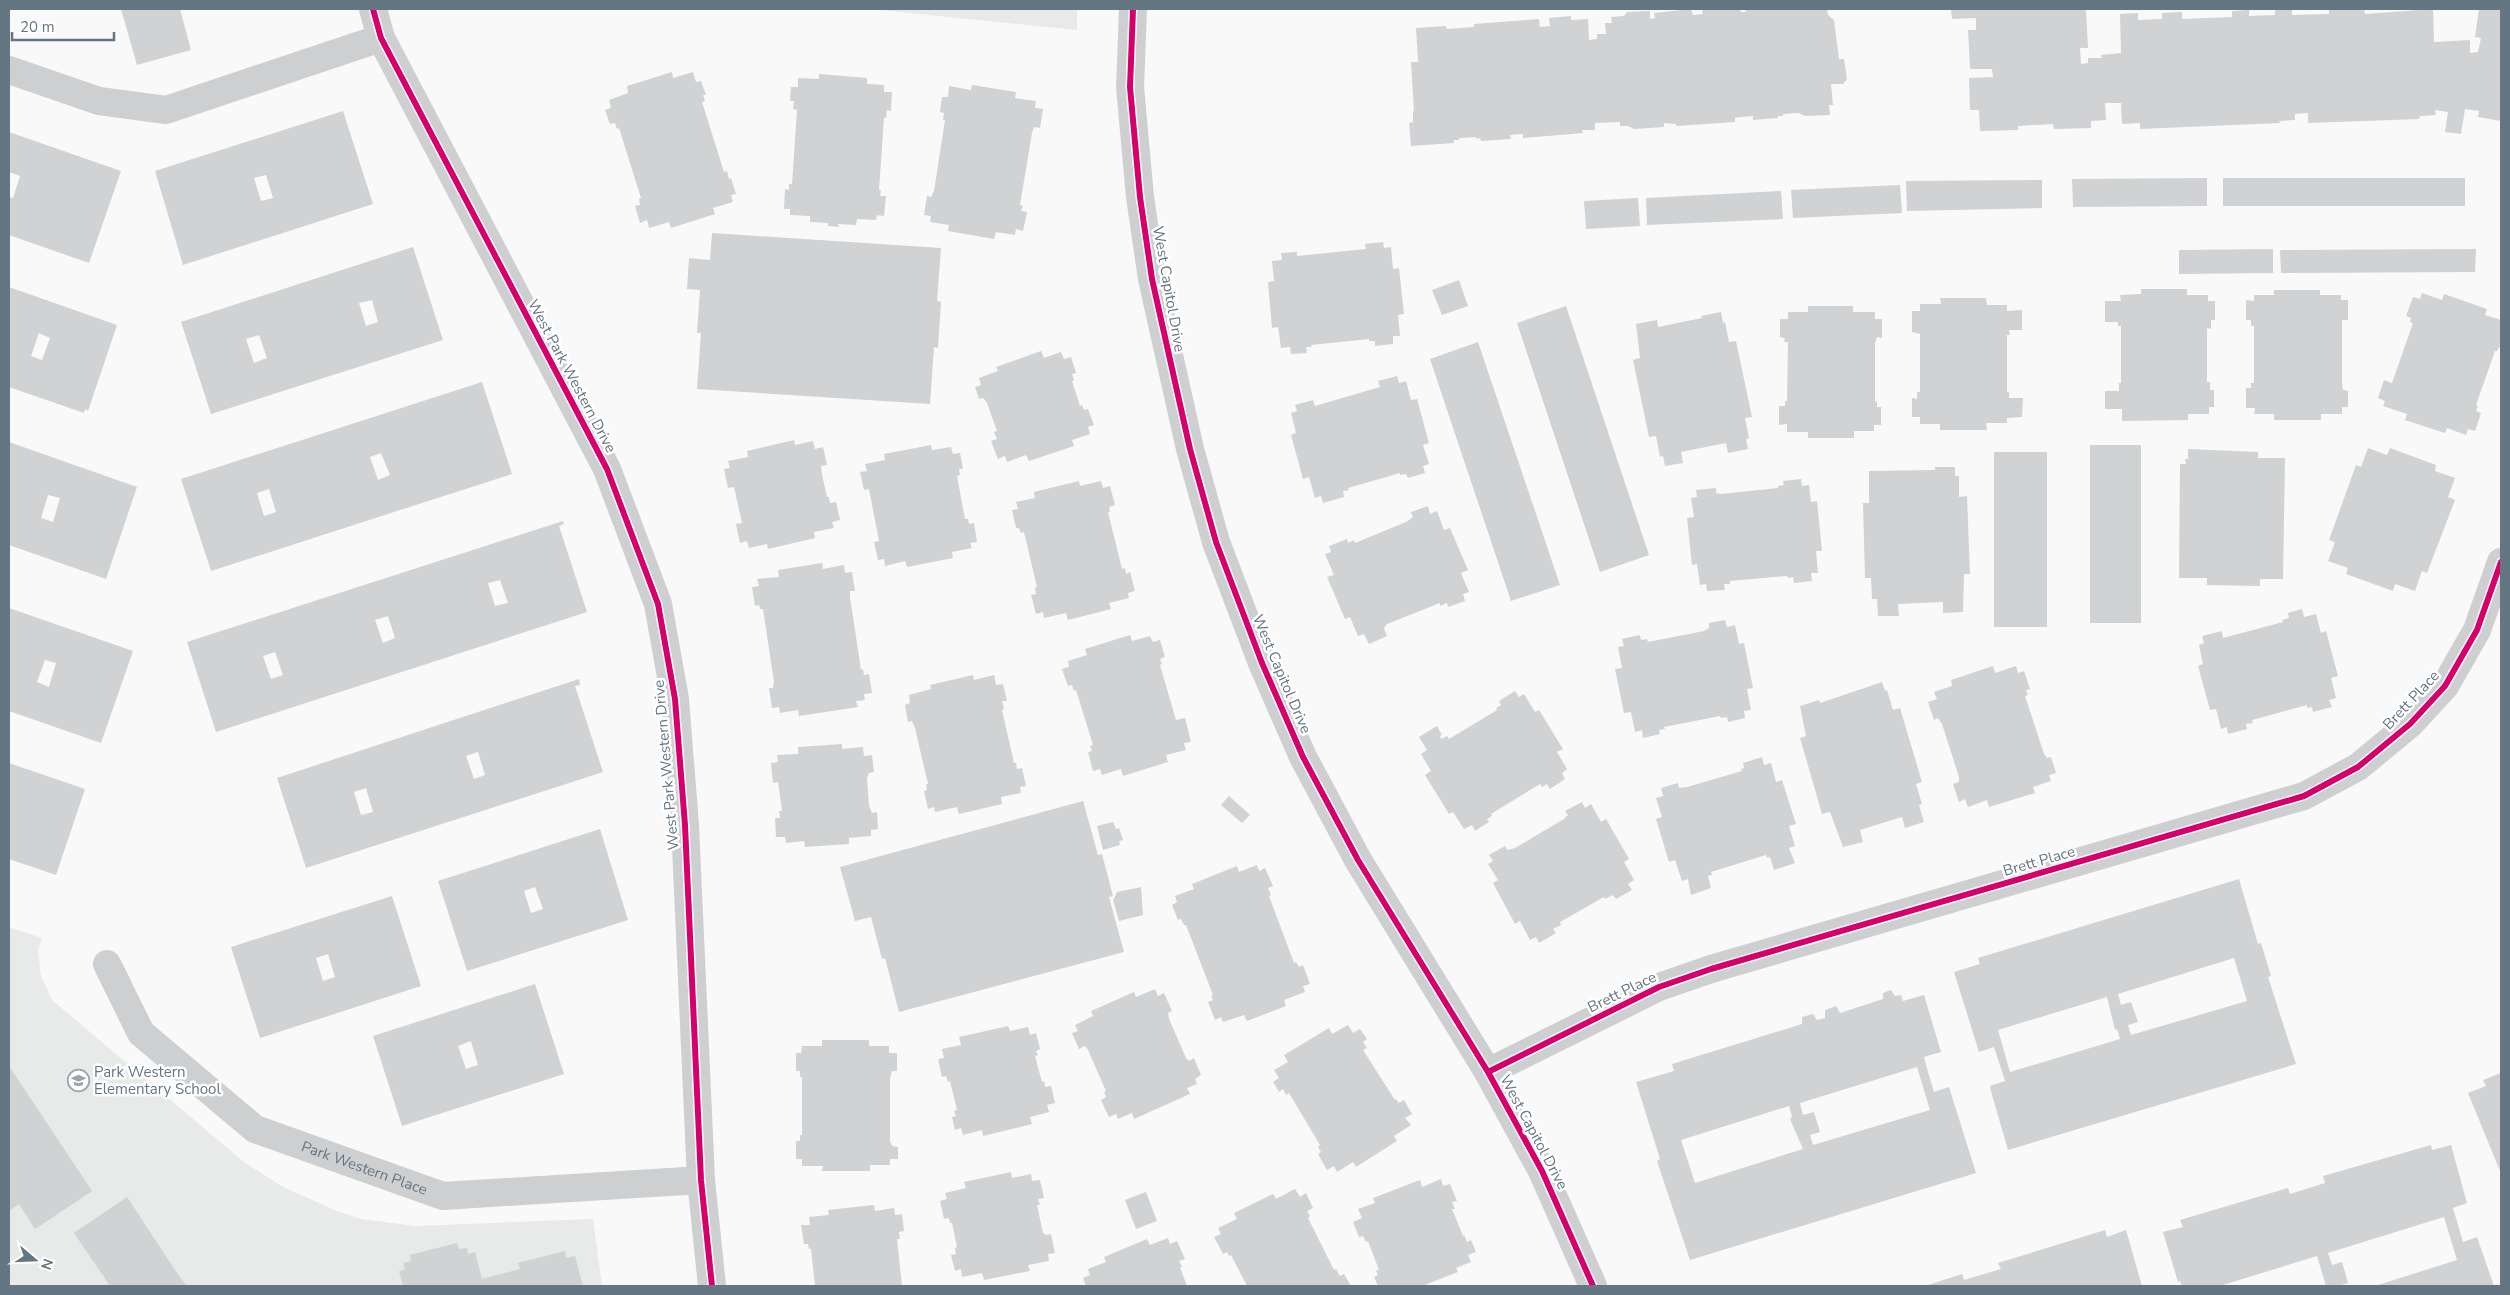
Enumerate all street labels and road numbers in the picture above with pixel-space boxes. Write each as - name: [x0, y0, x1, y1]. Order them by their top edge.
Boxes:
- street label: West Capitol Drive: [1148, 225, 1190, 353]
- street label: West Park Western Drive: [523, 296, 621, 456]
- street label: West Capitol Drive: [1248, 612, 1316, 736]
- street label: Brett Place: [2378, 666, 2444, 734]
- street label: West Park Western Drive: [649, 679, 683, 851]
- street label: Brett Place: [2001, 841, 2077, 881]
- street label: Brett Place: [1584, 967, 1660, 1017]
- street label: West Capitol Drive: [1495, 1071, 1573, 1193]
- street label: Park Western Place: [299, 1136, 430, 1200]

